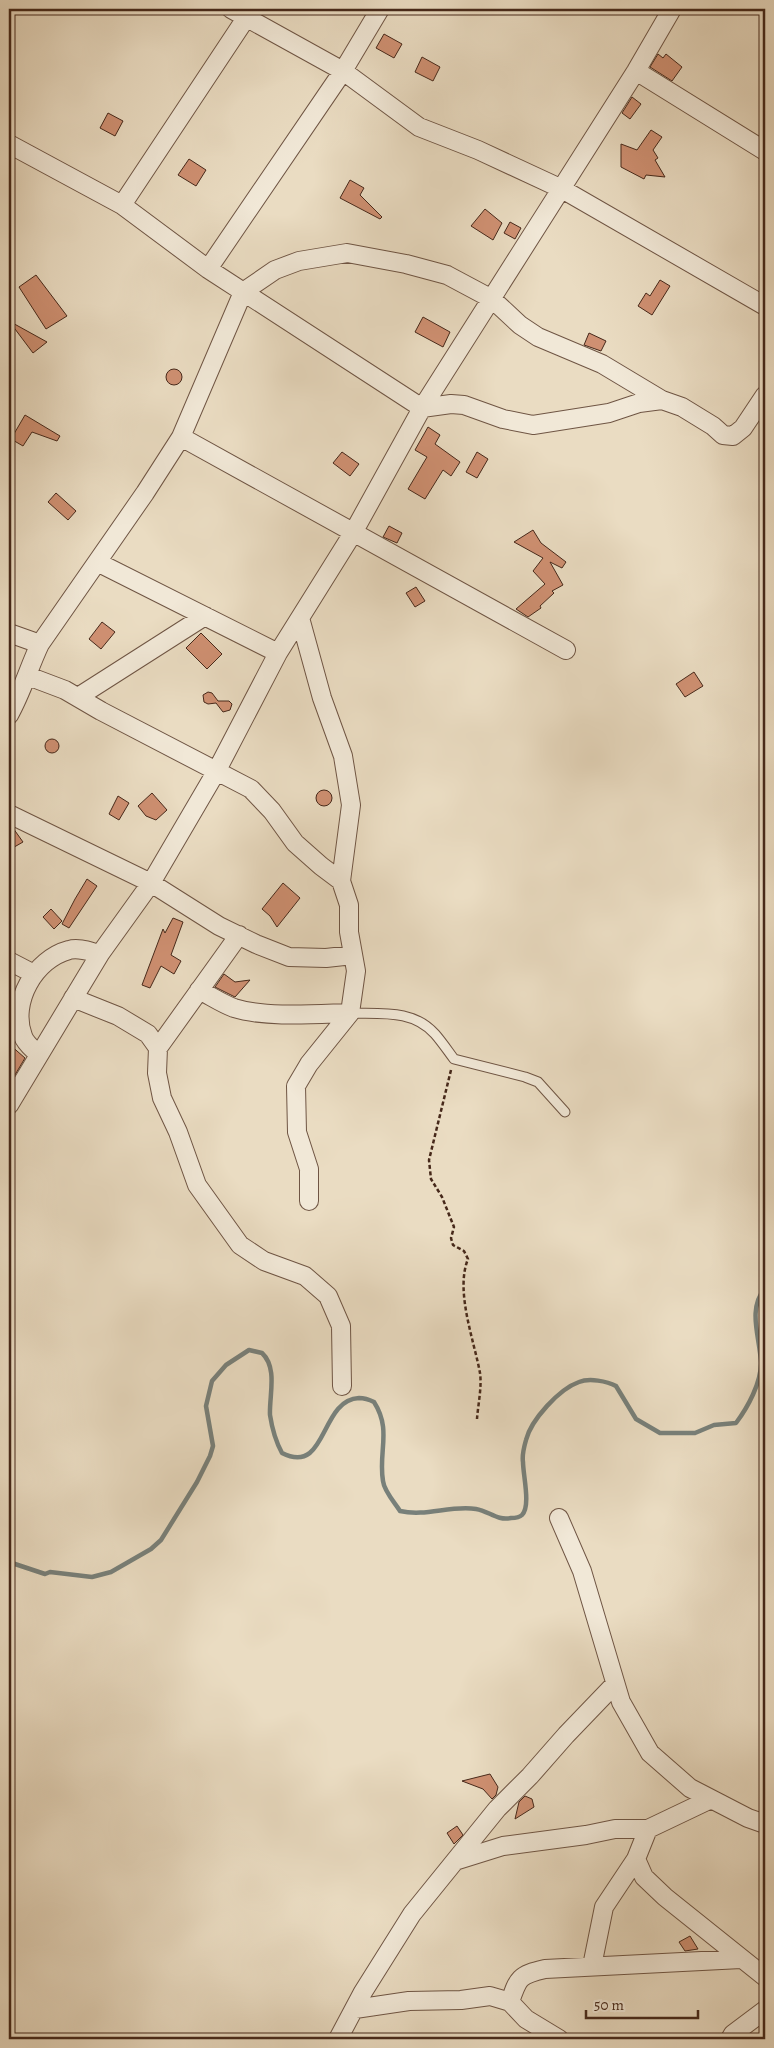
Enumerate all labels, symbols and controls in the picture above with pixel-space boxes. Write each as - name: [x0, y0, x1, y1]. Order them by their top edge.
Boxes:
- scale bar: [586, 1988, 699, 2020]
- text: 50 m: [594, 1995, 624, 2015]

